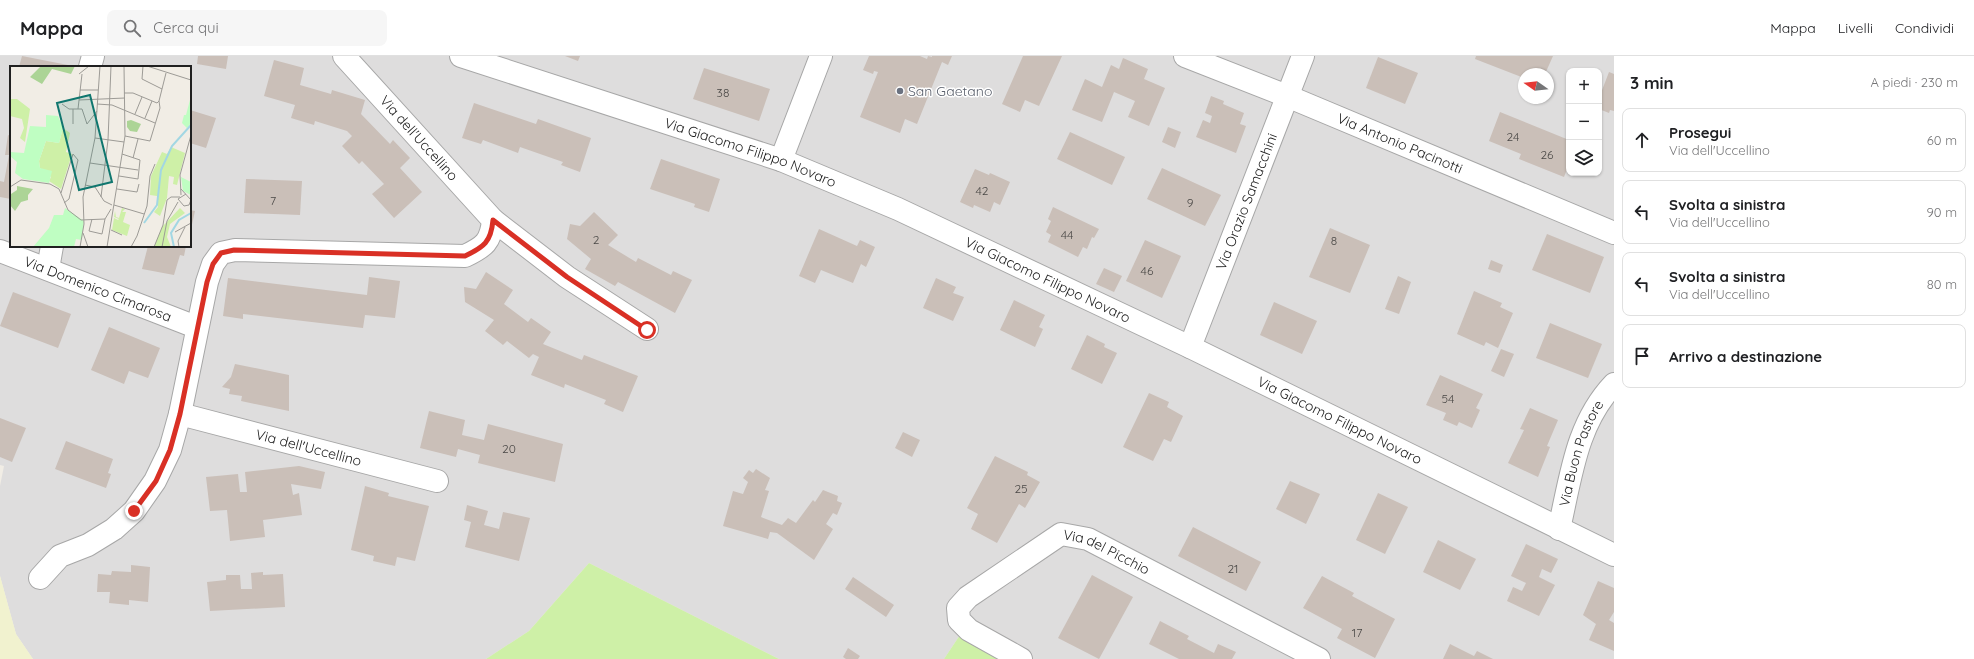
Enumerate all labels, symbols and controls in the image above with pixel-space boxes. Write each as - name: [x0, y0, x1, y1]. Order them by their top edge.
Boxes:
- search box: [107, 10, 387, 46]
- text: Mappa: [20, 16, 83, 40]
- icon: search: [121, 17, 143, 39]
- text: Cerca qui: [153, 18, 219, 37]
- text: Mappa: [1770, 19, 1816, 37]
- text: Livelli: [1838, 19, 1873, 37]
- text: Condividi: [1895, 19, 1954, 37]
- inset map: [10, 66, 191, 247]
- north arrow: [1518, 68, 1554, 104]
- map controls: [1566, 68, 1602, 176]
- button: +: [1566, 68, 1602, 104]
- text: 3 min: [1630, 72, 1674, 93]
- text: A piedi · 230 m: [1871, 74, 1958, 90]
- place label: San Gaetano: [908, 82, 992, 100]
- house number: 38: [717, 85, 729, 100]
- marker: San Gaetano: [895, 86, 905, 96]
- street label: Via dell'Uccellino: [376, 92, 462, 184]
- button: −: [1566, 104, 1602, 140]
- street label: Via Antonio Pacinotti: [1334, 109, 1465, 178]
- street label: Via Giacomo Filippo Novaro: [662, 114, 839, 191]
- text: Prosegui: [1669, 123, 1731, 142]
- house number: 24: [1507, 129, 1519, 144]
- icon: ahead: [1631, 129, 1653, 151]
- street label: Via Orazio Samacchini: [1212, 131, 1281, 273]
- text: 60 m: [1927, 132, 1957, 148]
- button: layers: [1566, 140, 1602, 176]
- text: Via dell'Uccellino: [1669, 142, 1770, 158]
- house number: 26: [1540, 147, 1554, 162]
- house number: 42: [976, 183, 989, 198]
- house number: 7: [270, 193, 276, 208]
- house number: 9: [1187, 195, 1194, 210]
- text: Svolta a sinistra: [1669, 195, 1785, 214]
- icon: left: [1631, 201, 1653, 223]
- text: 90 m: [1927, 204, 1957, 220]
- text: Via dell'Uccellino: [1669, 214, 1770, 230]
- house number: 44: [1061, 227, 1073, 242]
- house number: 2: [593, 232, 600, 247]
- street label: Via Giacomo Filippo Novaro: [962, 233, 1134, 327]
- house number: 8: [1331, 233, 1337, 248]
- street label: Via Domenico Cimarosa: [22, 252, 174, 326]
- house number: 46: [1141, 263, 1154, 278]
- text: Svolta a sinistra: [1669, 267, 1785, 286]
- icon: left: [1631, 273, 1653, 295]
- text: 80 m: [1927, 276, 1957, 292]
- text: Via dell'Uccellino: [1669, 286, 1770, 302]
- route start: [638, 321, 656, 339]
- icon: arrive: [1631, 345, 1653, 367]
- text: Arrivo a destinazione: [1669, 347, 1822, 366]
- street label: Via Giacomo Filippo Novaro: [1254, 372, 1425, 468]
- house number: 54: [1442, 391, 1454, 406]
- street label: Via Buon Pastore: [1555, 397, 1607, 508]
- street label: Via dell'Uccellino: [254, 425, 364, 470]
- house number: 20: [502, 441, 516, 456]
- house number: 25: [1014, 481, 1028, 496]
- route end: [125, 502, 143, 520]
- street label: Via del Picchio: [1062, 526, 1153, 578]
- house number: 21: [1227, 561, 1239, 576]
- house number: 17: [1352, 625, 1362, 640]

